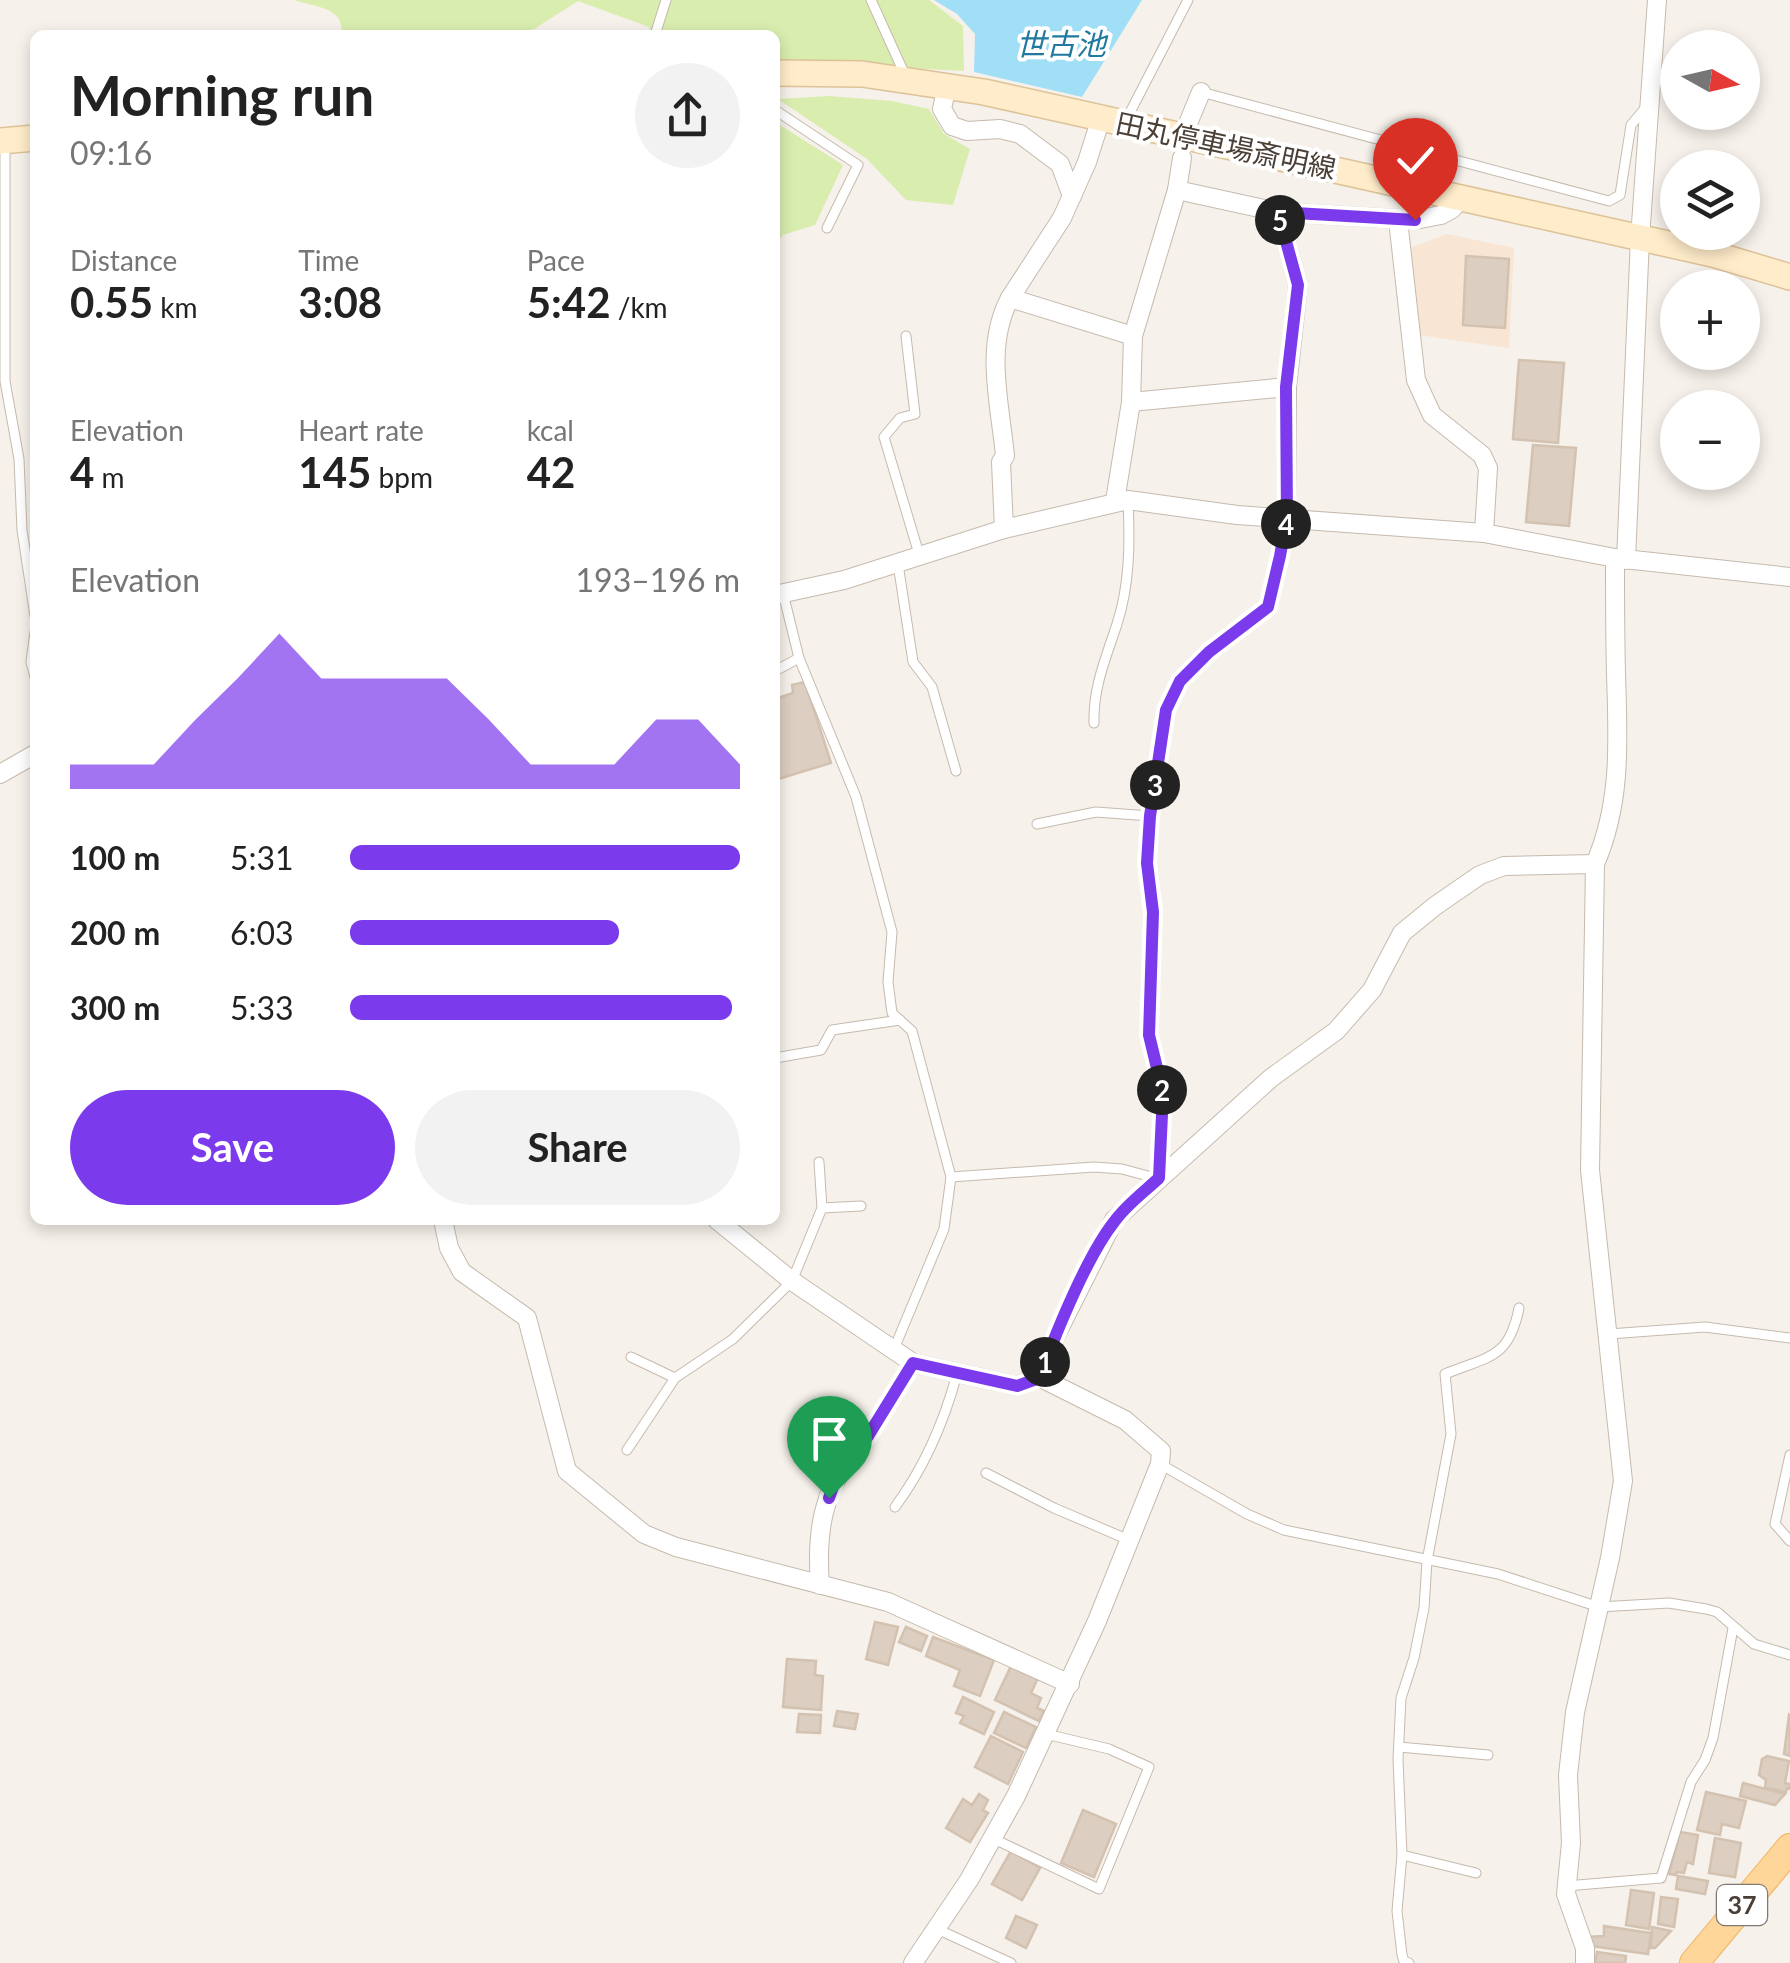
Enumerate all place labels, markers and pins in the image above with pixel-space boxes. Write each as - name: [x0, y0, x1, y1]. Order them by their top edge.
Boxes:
- pin: [1373, 118, 1458, 221]
- pin: 5: [1255, 195, 1305, 245]
- pin: 4: [1261, 499, 1311, 549]
- pin: 3: [1130, 760, 1180, 810]
- pin: 2: [1137, 1065, 1187, 1115]
- pin: 1: [1020, 1337, 1070, 1387]
- pin: [787, 1396, 872, 1499]

